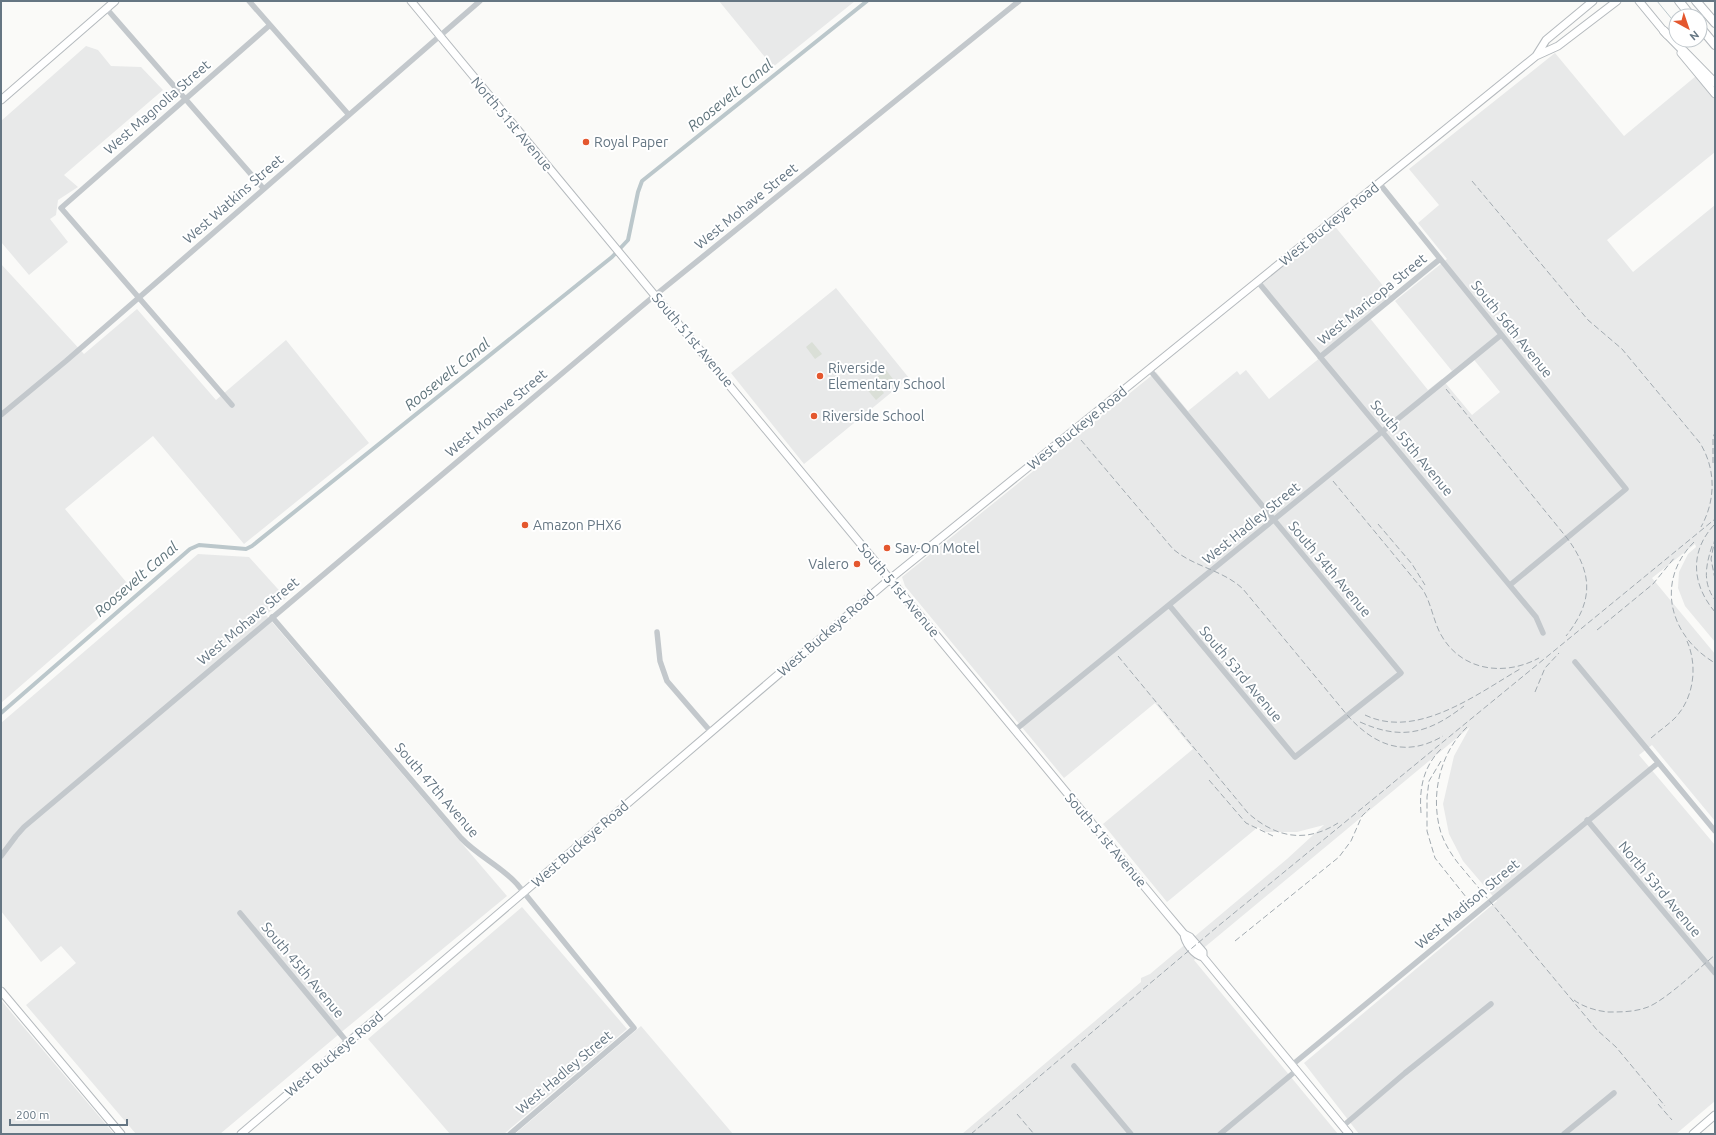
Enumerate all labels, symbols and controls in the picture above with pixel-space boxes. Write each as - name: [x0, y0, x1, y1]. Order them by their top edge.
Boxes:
- north arrow: [1668, 8, 1708, 48]
- text: N: [1687, 28, 1701, 43]
- water label: Roosevelt Canal: [684, 55, 777, 135]
- street label: West Magnolia Street: [101, 56, 214, 157]
- street label: North 51st Avenue: [468, 74, 556, 174]
- place label: Royal Paper: [594, 134, 669, 150]
- marker: Royal Paper: [581, 137, 591, 147]
- street label: West Watkins Street: [180, 151, 287, 247]
- street label: West Mohave Street: [691, 159, 801, 252]
- street label: West Buckeye Road: [1276, 179, 1382, 269]
- street label: West Maricopa Street: [1314, 250, 1430, 348]
- street label: South 56th Avenue: [1468, 277, 1556, 381]
- street label: South 51st Avenue: [649, 290, 737, 390]
- water label: Roosevelt Canal: [401, 334, 494, 414]
- place label: Riverside Elementary School: [828, 360, 946, 392]
- street label: West Mohave Street: [442, 366, 550, 460]
- marker: Riverside Elementary School: [815, 371, 825, 381]
- street label: West Buckeye Road: [1024, 383, 1130, 473]
- street label: South 55th Avenue: [1367, 397, 1457, 499]
- place label: Riverside School: [822, 408, 925, 424]
- marker: Riverside School: [809, 411, 819, 421]
- street label: West Hadley Street: [1199, 478, 1303, 567]
- place label: Amazon PHX6: [533, 517, 622, 533]
- street label: South 54th Avenue: [1285, 518, 1375, 620]
- marker: Amazon PHX6: [520, 520, 530, 530]
- water label: Roosevelt Canal: [91, 538, 182, 620]
- street label: South 51st Avenue: [855, 540, 943, 640]
- place label: Sav-On Motel: [895, 540, 980, 556]
- marker: Sav-On Motel: [882, 543, 892, 553]
- place label: Valero: [808, 556, 849, 572]
- marker: Valero: [852, 559, 862, 569]
- street label: West Mohave Street: [194, 574, 302, 668]
- street label: West Buckeye Road: [774, 587, 878, 679]
- street label: South 53rd Avenue: [1196, 623, 1286, 725]
- street label: South 47th Avenue: [392, 740, 482, 840]
- street label: South 51st Avenue: [1062, 790, 1150, 890]
- street label: West Buckeye Road: [528, 798, 632, 890]
- street label: North 53rd Avenue: [1615, 838, 1705, 940]
- street label: West Madison Street: [1412, 856, 1523, 952]
- street label: South 45th Avenue: [258, 919, 348, 1021]
- street label: West Buckeye Road: [282, 1008, 386, 1100]
- street label: West Hadley Street: [513, 1027, 616, 1117]
- scale bar: [10, 1101, 127, 1127]
- text: 200 m: [16, 1108, 49, 1121]

